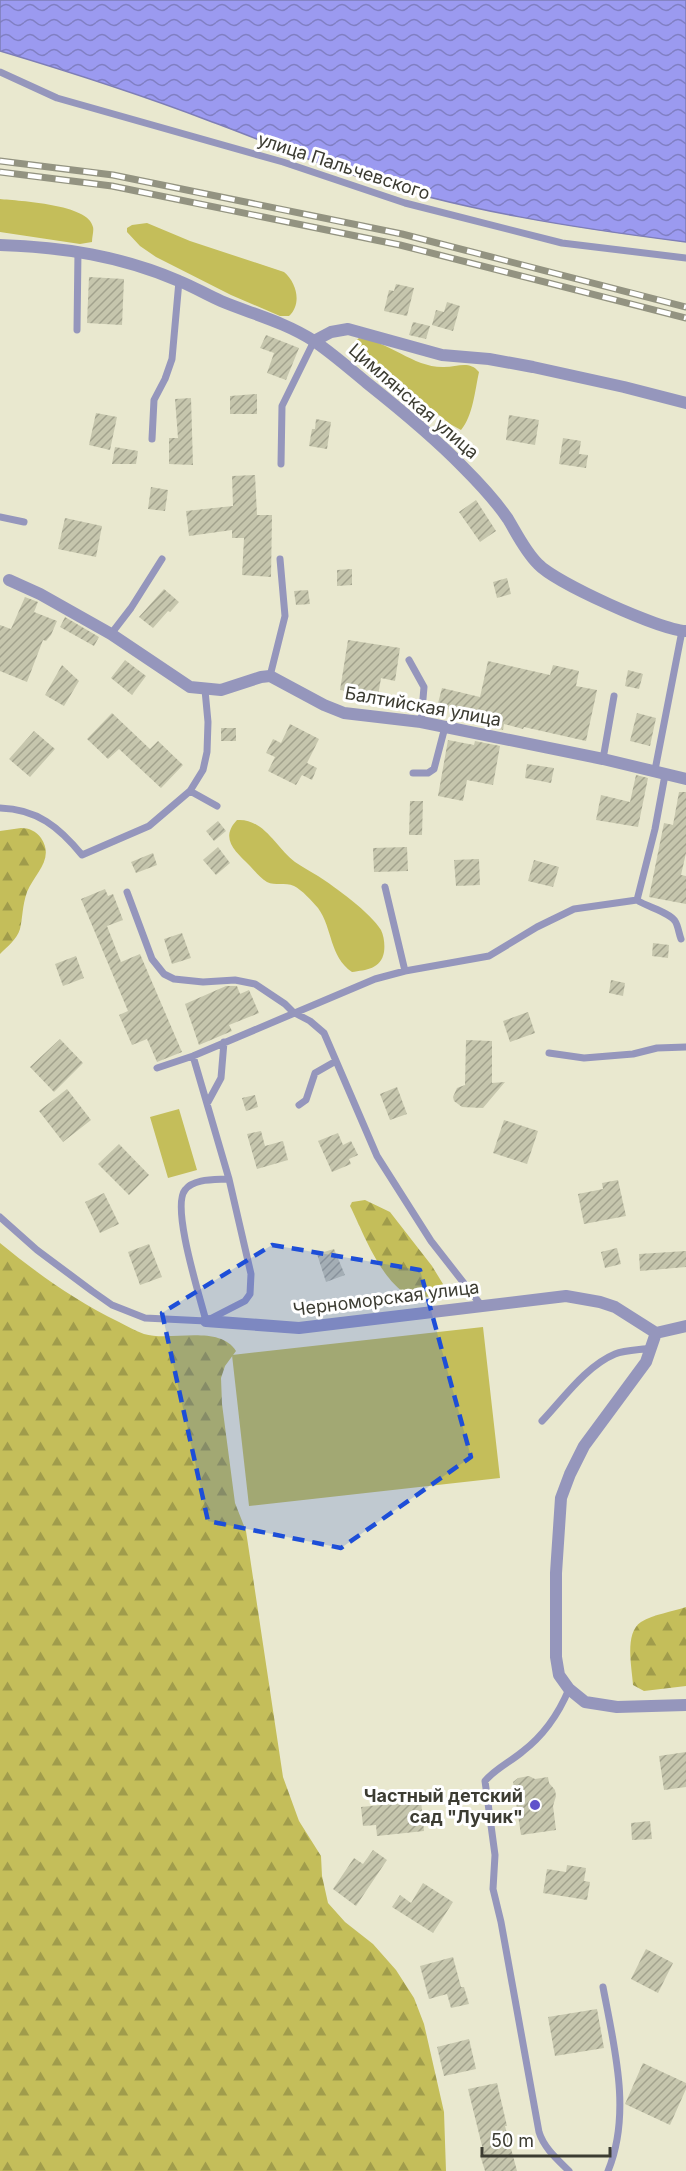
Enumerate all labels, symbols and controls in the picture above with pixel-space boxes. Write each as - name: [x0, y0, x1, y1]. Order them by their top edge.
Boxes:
- street label: улица Пальчевского: [255, 128, 433, 204]
- street label: Цимлянская улица: [345, 339, 483, 463]
- street label: Балтийская улица: [343, 682, 503, 730]
- street label: Черноморская улица: [292, 1276, 480, 1320]
- place label: Частный детский сад "Лучик": [364, 1785, 523, 1827]
- marker: Частный детский сад "Лучик": [528, 1798, 542, 1812]
- scale bar: [482, 2120, 610, 2158]
- text: 50 m: [491, 2130, 534, 2151]

